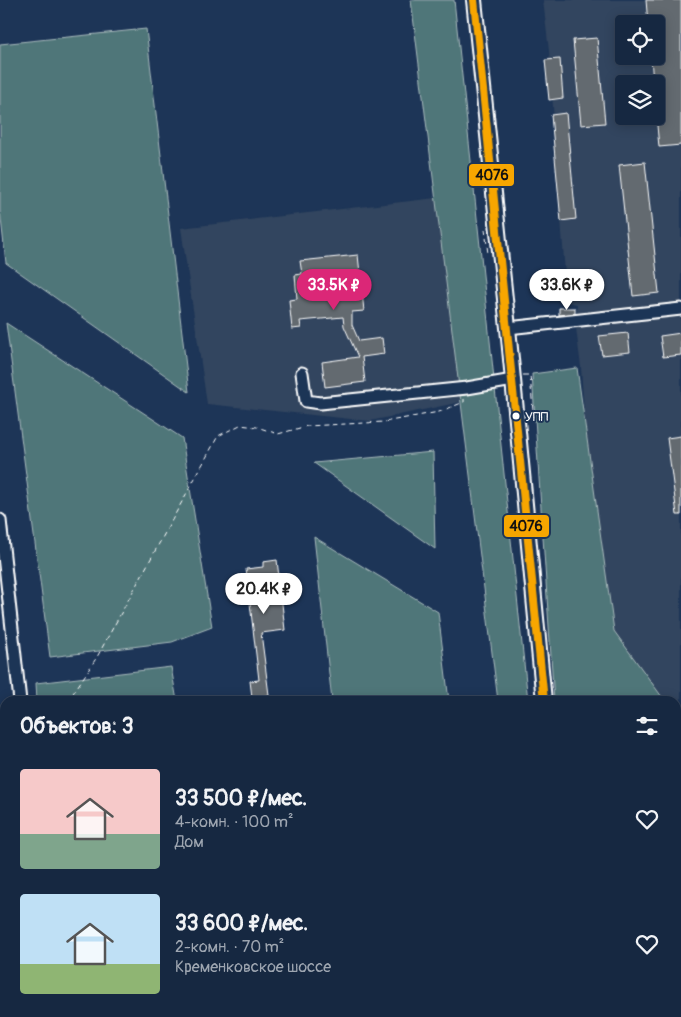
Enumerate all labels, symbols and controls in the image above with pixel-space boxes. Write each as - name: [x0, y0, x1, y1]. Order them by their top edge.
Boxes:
- map controls: [615, 15, 665, 125]
- button: locate: [615, 15, 665, 65]
- button: layers: [615, 75, 665, 125]
- line badge: 4076: [468, 163, 515, 187]
- text: 4076: [475, 167, 509, 184]
- pin: 33.5K ₽: [288, 268, 380, 311]
- pin: 33.6K ₽: [521, 268, 613, 311]
- text: 33.5K ₽: [308, 275, 360, 295]
- text: 33.6K ₽: [540, 275, 594, 295]
- place label: УПП: [525, 409, 549, 425]
- marker: УПП: [511, 411, 521, 421]
- line badge: 4076: [503, 514, 550, 538]
- text: 4076: [509, 518, 543, 535]
- pin: 20.4K ₽: [218, 572, 310, 615]
- text: 20.4K ₽: [236, 579, 292, 599]
- icon: filters: [633, 712, 661, 740]
- text: Объектов: 3: [20, 713, 134, 740]
- text: 33 500 ₽/мес.: [175, 785, 307, 812]
- icon: home: [60, 789, 120, 849]
- icon: heart: [633, 805, 661, 833]
- text: 4-комн. · 100 m²: [175, 812, 293, 832]
- text: Дом: [175, 832, 204, 852]
- text: 33 600 ₽/мес.: [175, 910, 308, 937]
- icon: home: [60, 914, 120, 974]
- icon: heart: [633, 930, 661, 958]
- text: 2-комн. · 70 m²: [175, 937, 284, 957]
- text: Кременковское шоссе: [175, 957, 331, 977]

